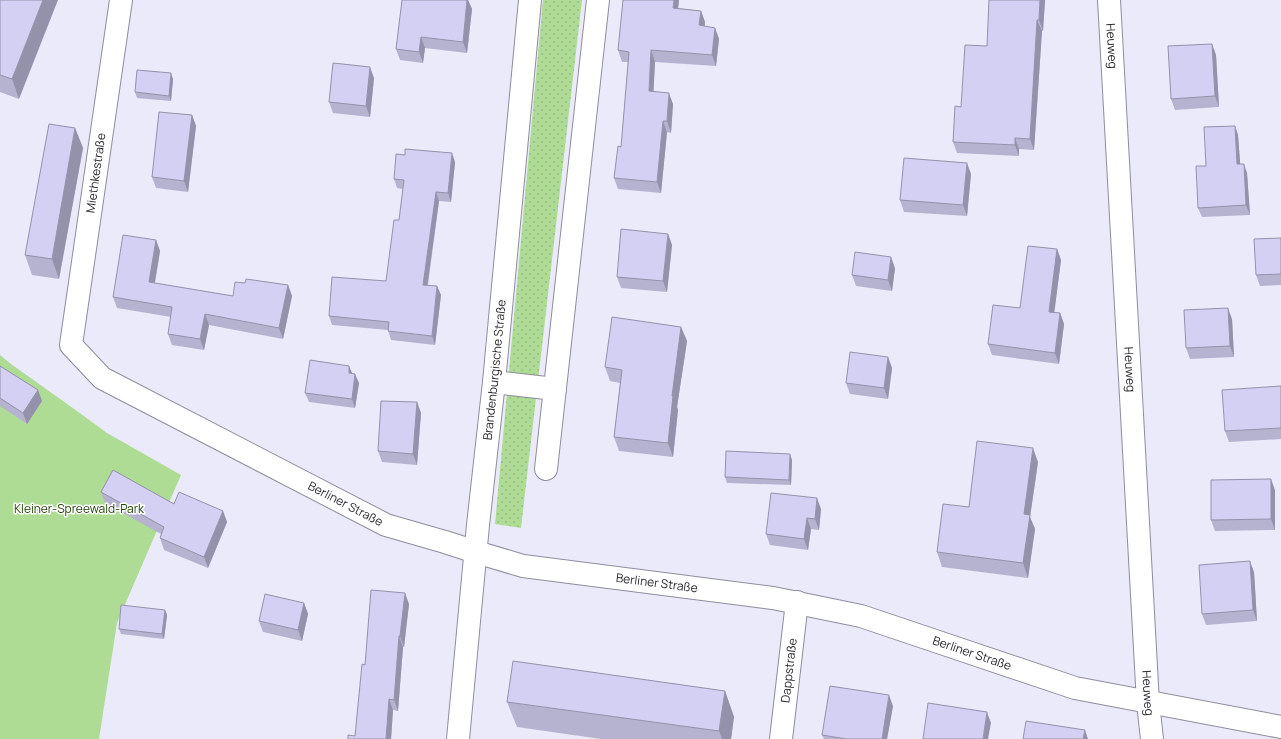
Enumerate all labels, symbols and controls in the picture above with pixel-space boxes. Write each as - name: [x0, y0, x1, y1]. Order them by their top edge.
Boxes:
- street label: Heuweg: [1102, 23, 1122, 69]
- street label: Miethkestraße: [81, 132, 110, 214]
- street label: Brandenburgische Straße: [479, 299, 510, 441]
- street label: Heuweg: [1120, 346, 1140, 393]
- street label: Berliner Straße: [305, 477, 386, 530]
- park label: Kleiner-Spreewald-Park: [14, 500, 145, 517]
- street label: Berliner Straße: [615, 569, 699, 596]
- street label: Berliner Straße: [930, 632, 1014, 674]
- street label: Dappstraße: [776, 637, 801, 704]
- street label: Heuweg: [1138, 670, 1158, 716]

